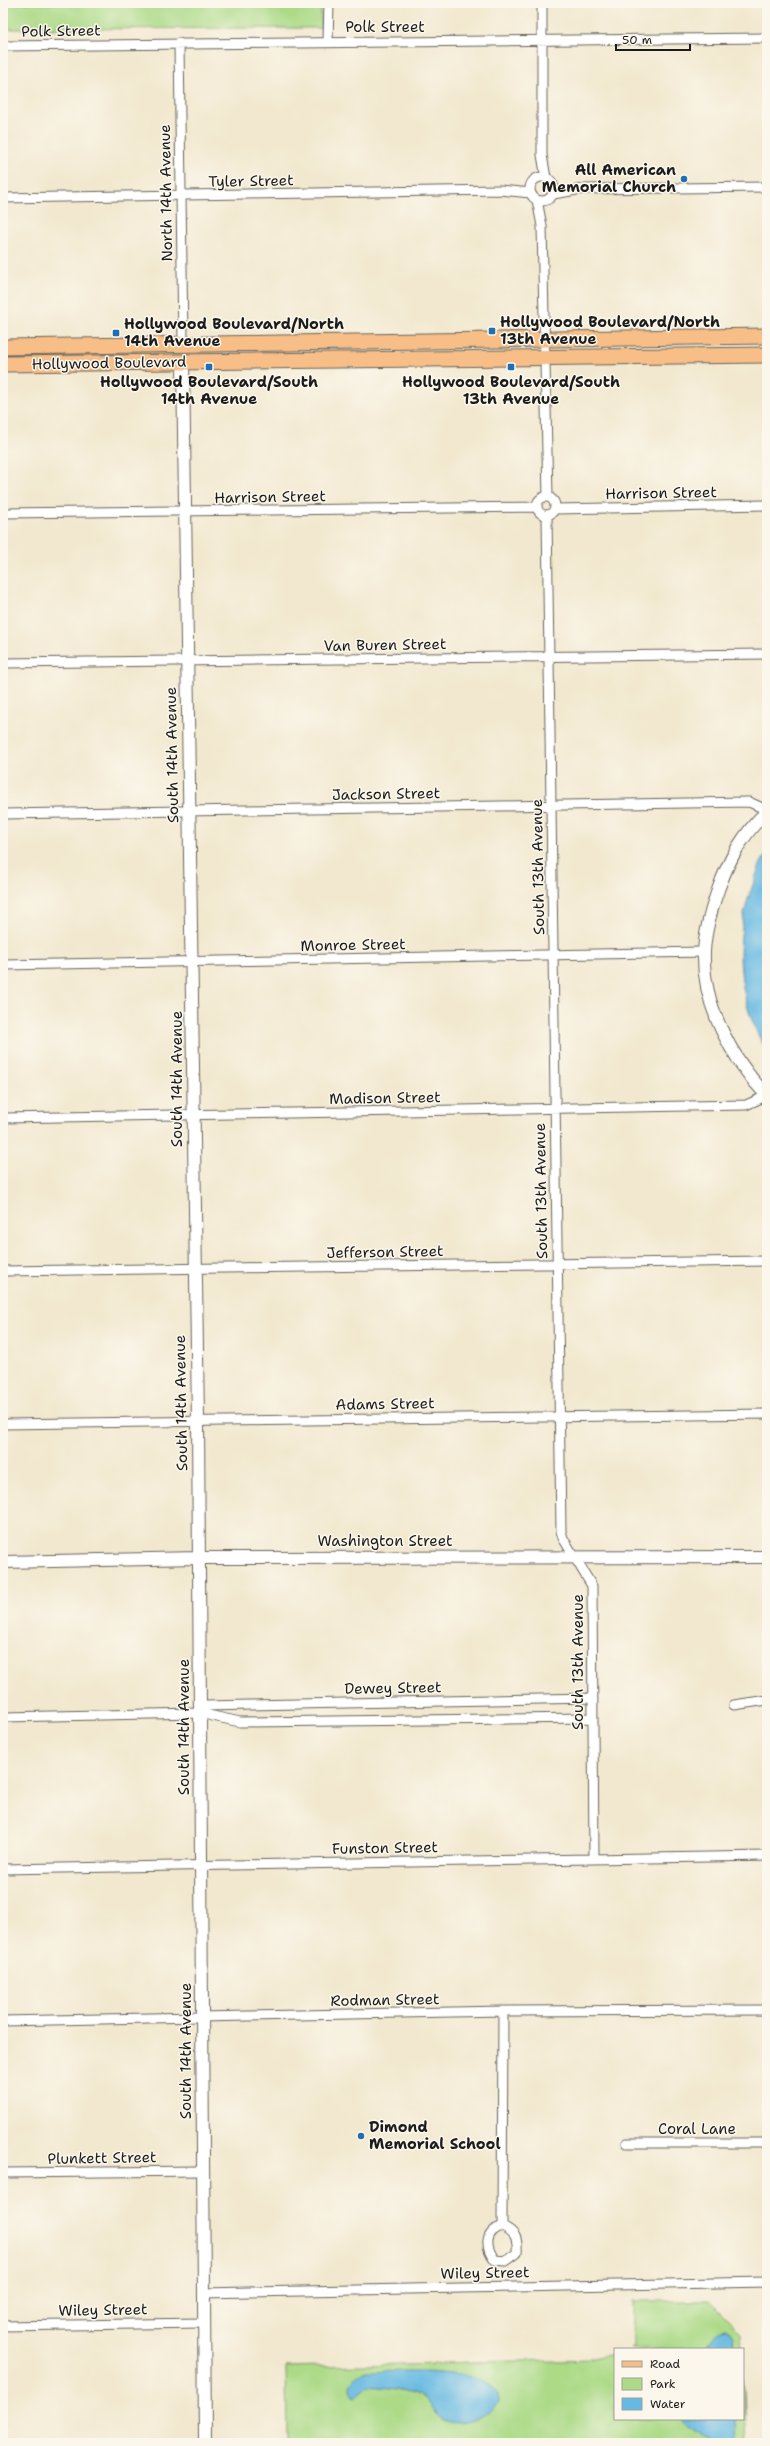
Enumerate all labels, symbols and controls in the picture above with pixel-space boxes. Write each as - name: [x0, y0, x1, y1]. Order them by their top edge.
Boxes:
- street label: Polk Street: [345, 17, 425, 37]
- street label: Polk Street: [21, 20, 101, 42]
- scale bar: [616, 26, 690, 52]
- text: 50 m: [622, 32, 652, 48]
- street label: North 14th Avenue: [155, 124, 177, 262]
- place label: All American Memorial Church: [542, 160, 676, 197]
- street label: Tyler Street: [208, 170, 294, 192]
- marker: All American Memorial Church: [679, 174, 689, 184]
- place label: Hollywood Boulevard/North 13th Avenue: [500, 312, 720, 349]
- place label: Hollywood Boulevard/North 14th Avenue: [124, 314, 344, 351]
- marker: Hollywood Boulevard/North 13th Avenue: [487, 326, 497, 336]
- marker: Hollywood Boulevard/North 14th Avenue: [111, 328, 121, 338]
- street label: Hollywood Boulevard: [31, 352, 187, 374]
- marker: Hollywood Boulevard/South 14th Avenue: [204, 362, 214, 372]
- marker: Hollywood Boulevard/South 13th Avenue: [506, 362, 516, 372]
- place label: Hollywood Boulevard/South 14th Avenue: [100, 372, 318, 409]
- place label: Hollywood Boulevard/South 13th Avenue: [402, 372, 620, 409]
- street label: Harrison Street: [605, 482, 717, 504]
- street label: Harrison Street: [214, 486, 326, 508]
- street label: Van Buren Street: [323, 634, 447, 656]
- street label: South 14th Avenue: [161, 687, 183, 823]
- street label: Jackson Street: [332, 783, 440, 805]
- street label: South 13th Avenue: [527, 799, 549, 935]
- street label: Monroe Street: [300, 934, 406, 956]
- street label: South 14th Avenue: [167, 1011, 187, 1147]
- street label: Madison Street: [329, 1087, 441, 1109]
- street label: South 13th Avenue: [530, 1123, 552, 1259]
- street label: Jefferson Street: [326, 1241, 444, 1263]
- street label: South 14th Avenue: [170, 1335, 192, 1471]
- street label: Adams Street: [335, 1393, 435, 1415]
- street label: Washington Street: [317, 1531, 453, 1551]
- street label: South 13th Avenue: [568, 1594, 588, 1730]
- street label: South 14th Avenue: [174, 1659, 194, 1795]
- street label: Dewey Street: [344, 1677, 442, 1699]
- street label: Funston Street: [332, 1837, 438, 1859]
- street label: South 14th Avenue: [176, 1983, 196, 2119]
- street label: Rodman Street: [330, 1989, 440, 2011]
- place label: Dimond Memorial School: [369, 2117, 501, 2154]
- street label: Coral Lane: [658, 2119, 736, 2139]
- marker: Dimond Memorial School: [356, 2131, 366, 2141]
- street label: Plunkett Street: [47, 2147, 157, 2169]
- street label: Wiley Street: [440, 2262, 530, 2284]
- street label: Wiley Street: [58, 2299, 148, 2321]
- legend: [614, 2348, 744, 2420]
- text: Road: [650, 2356, 681, 2372]
- text: Park: [650, 2376, 676, 2392]
- text: Water: [650, 2396, 686, 2412]

